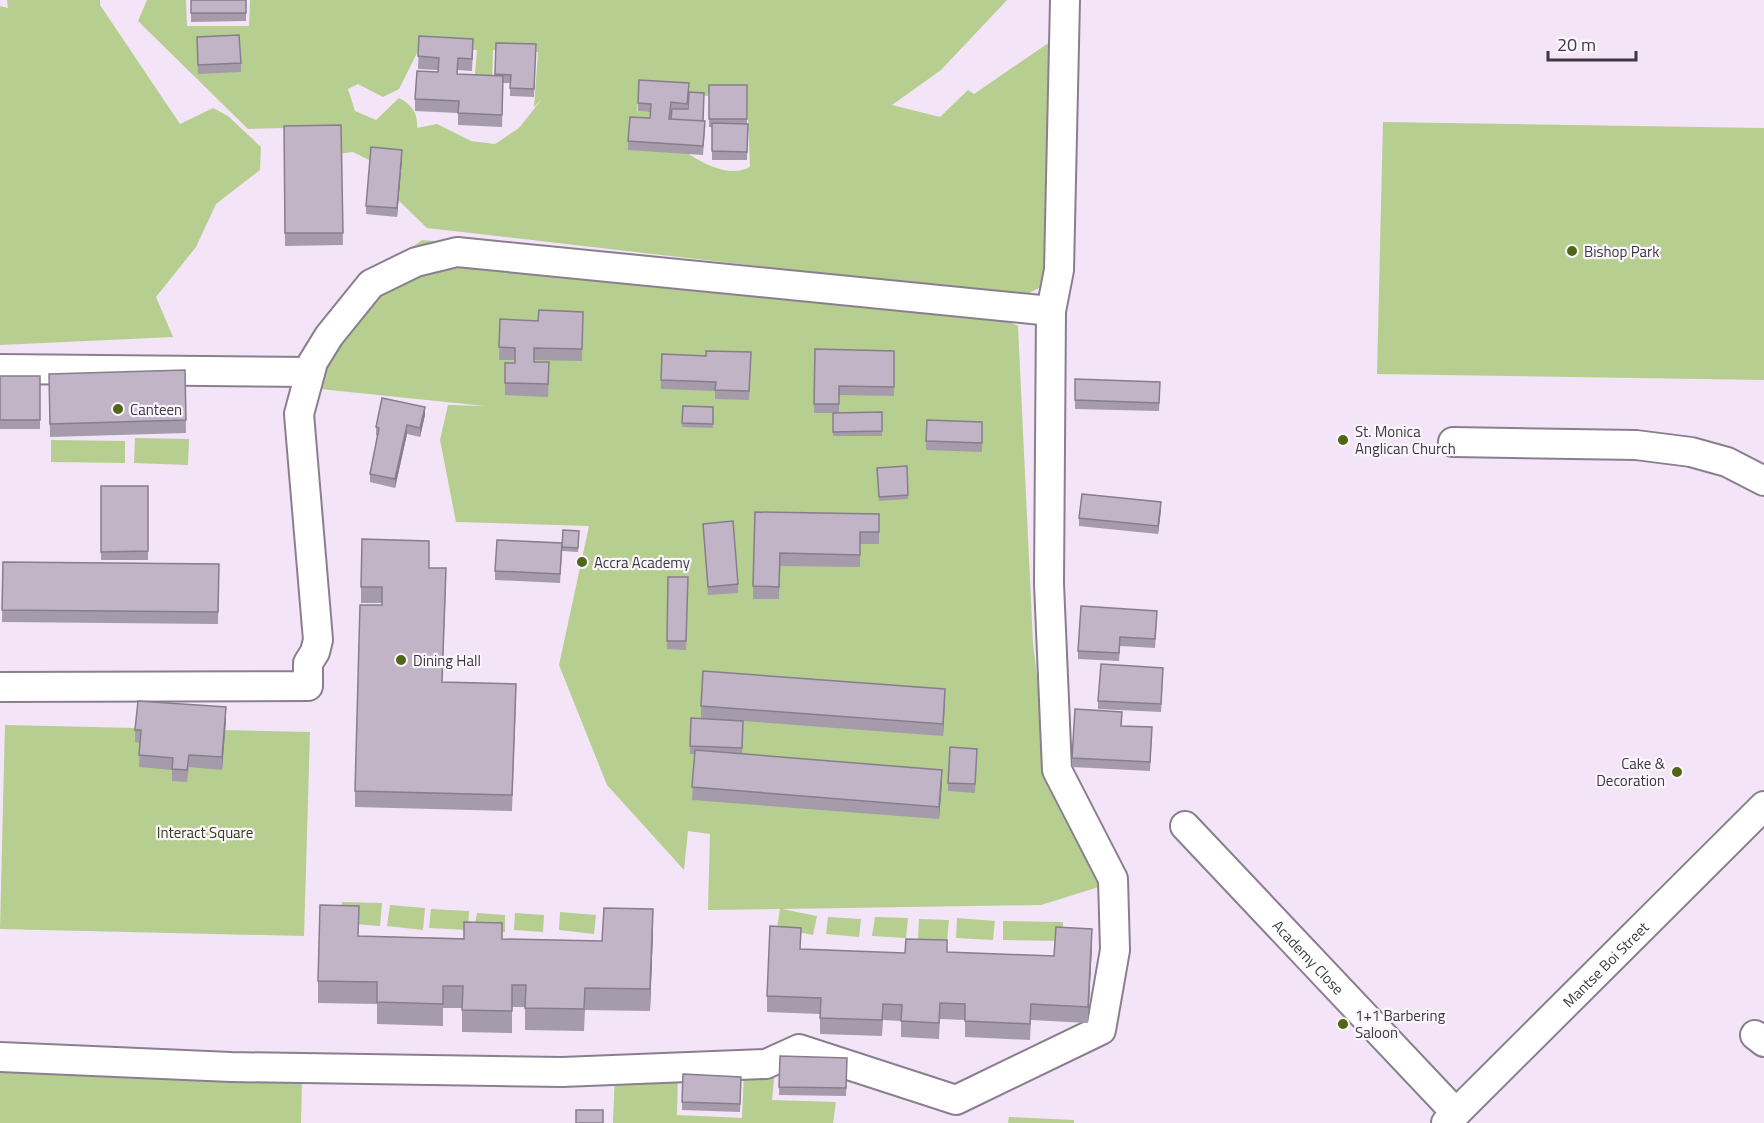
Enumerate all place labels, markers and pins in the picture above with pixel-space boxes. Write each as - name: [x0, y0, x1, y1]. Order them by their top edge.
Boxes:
- place label: Bishop Park: [1584, 240, 1659, 263]
- marker: Bishop Park: [1565, 244, 1579, 258]
- place label: Canteen: [130, 398, 182, 421]
- marker: Canteen: [111, 402, 125, 416]
- place label: St. Monica Anglican Church: [1355, 420, 1456, 460]
- marker: St. Monica Anglican Church: [1336, 433, 1350, 447]
- place label: Accra Academy: [594, 551, 690, 574]
- marker: Accra Academy: [575, 555, 589, 569]
- place label: Dining Hall: [413, 649, 481, 672]
- marker: Dining Hall: [394, 653, 408, 667]
- place label: Cake & Decoration: [1596, 752, 1666, 792]
- marker: Cake & Decoration: [1670, 765, 1684, 779]
- place label: 1+1 Barbering Saloon: [1355, 1004, 1445, 1044]
- marker: 1+1 Barbering Saloon: [1336, 1017, 1350, 1031]

